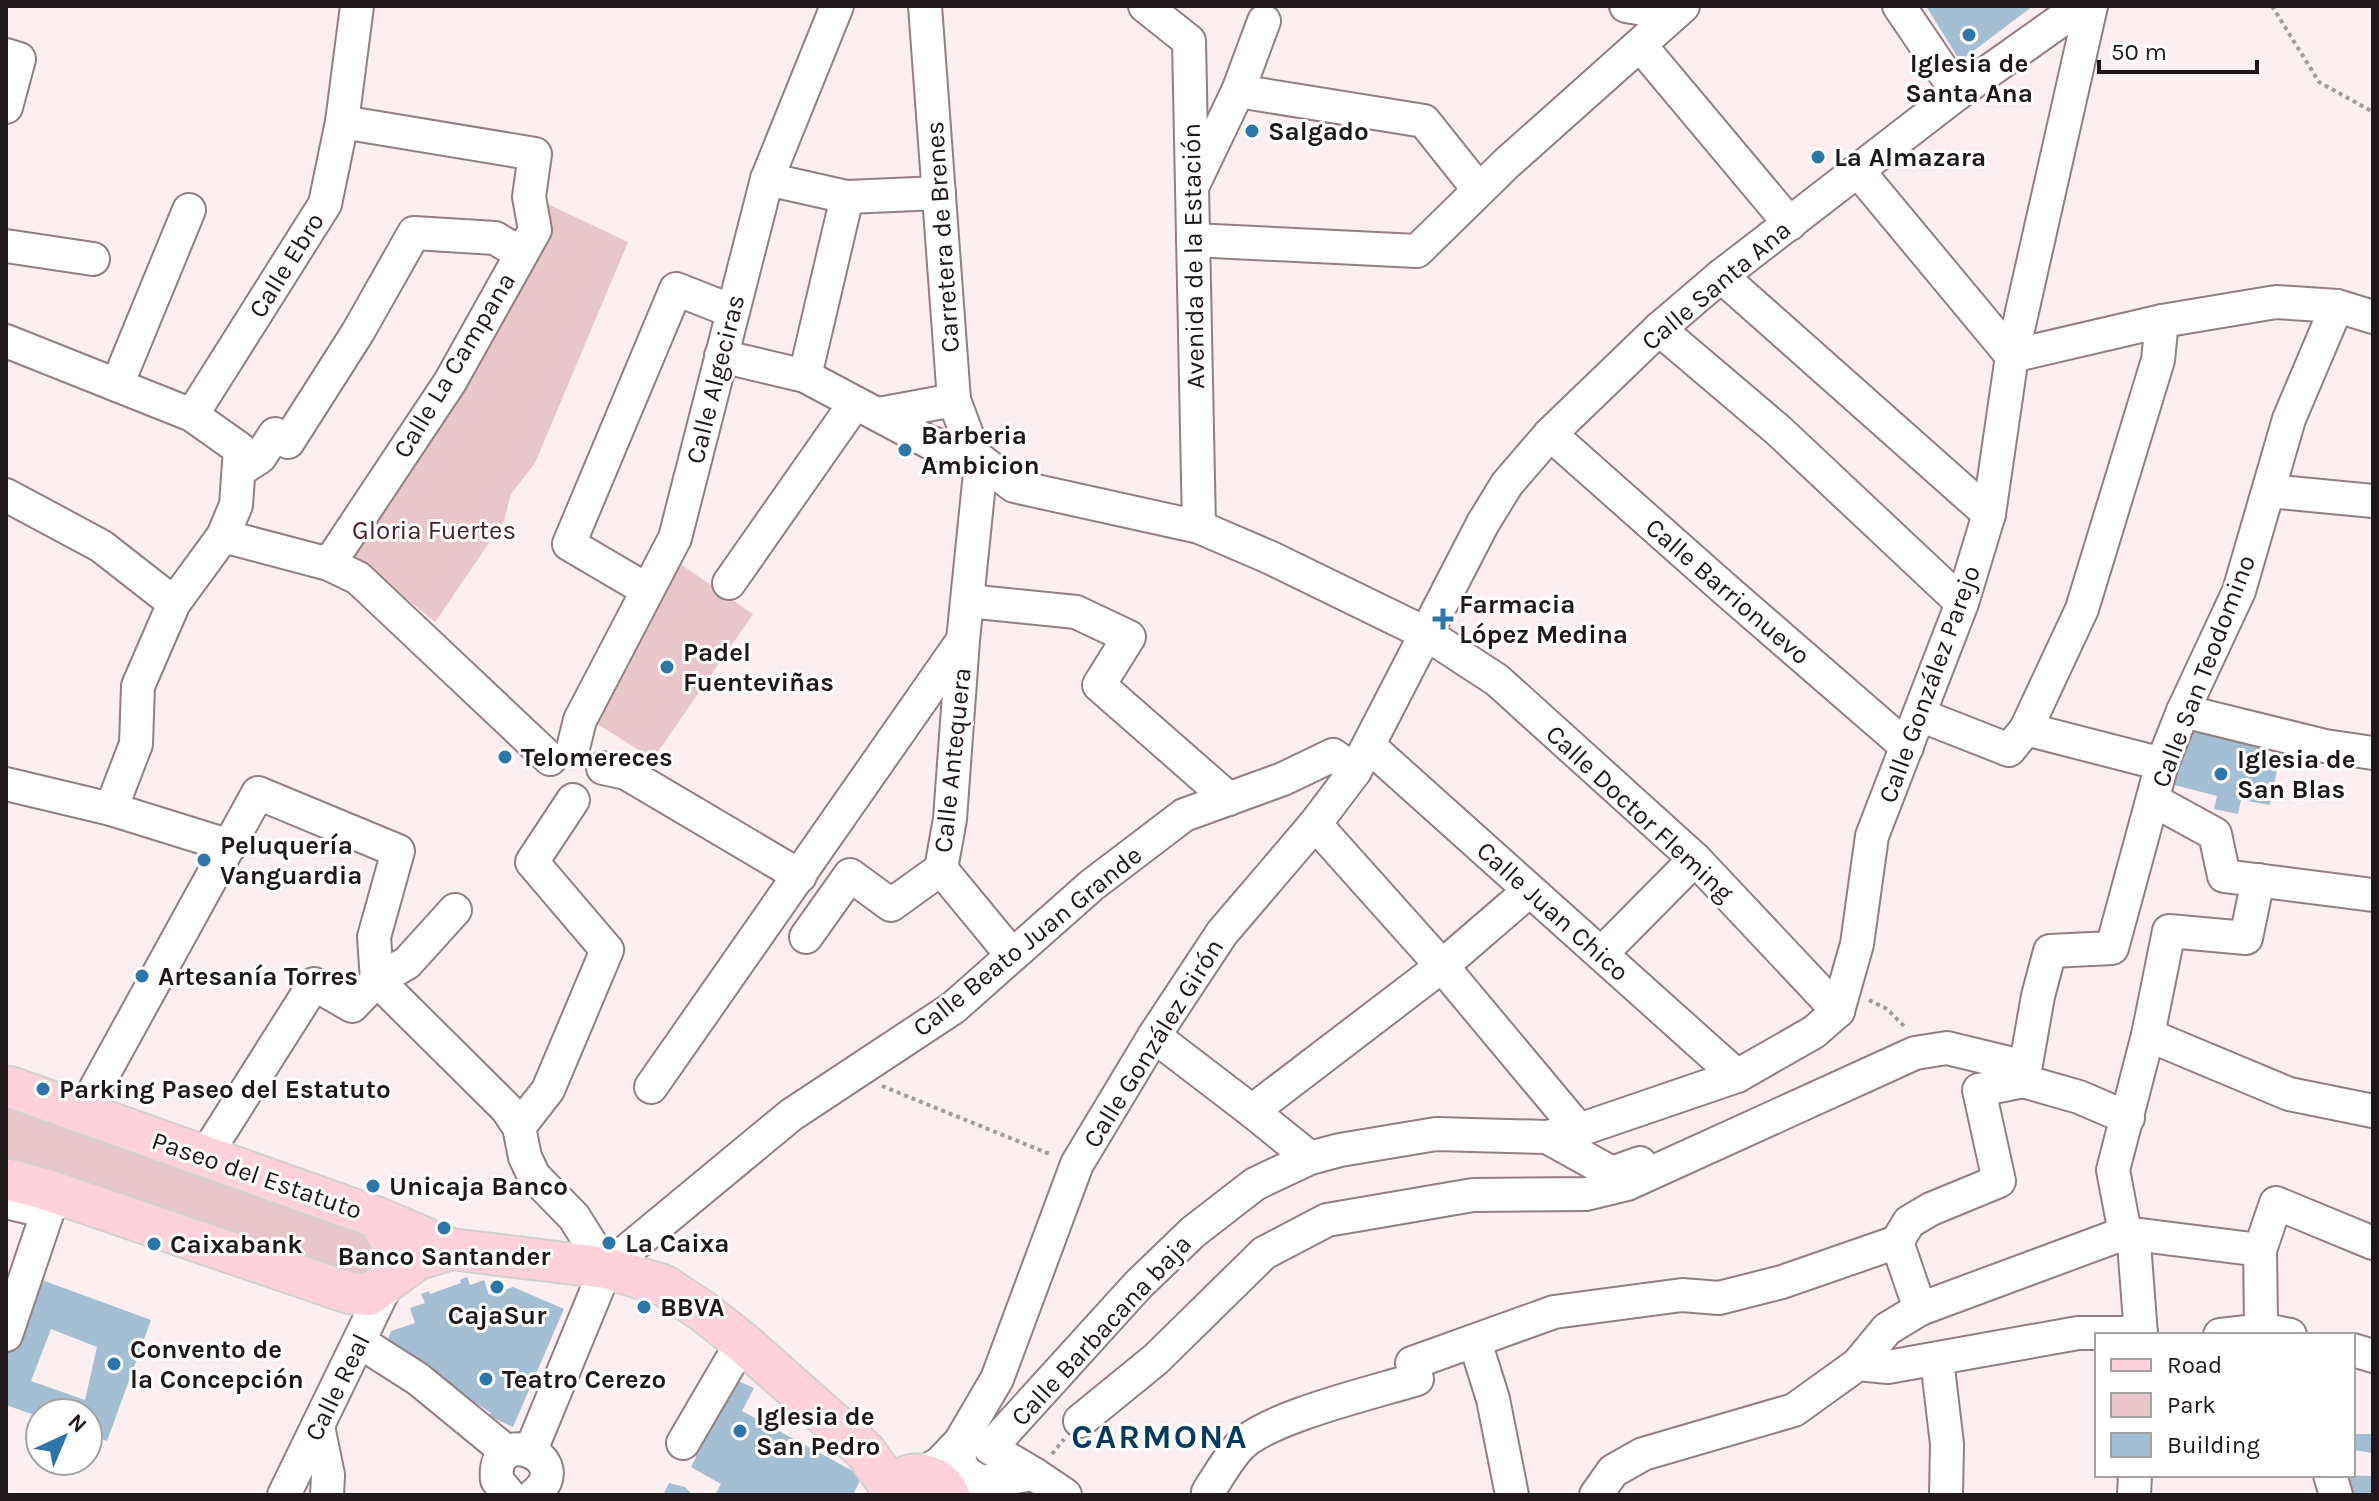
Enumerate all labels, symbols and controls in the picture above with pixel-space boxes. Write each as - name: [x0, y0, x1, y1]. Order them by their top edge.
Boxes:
- scale bar: [2099, 24, 2257, 74]
- marker: Iglesia de Santa Ana: [1960, 26, 1978, 44]
- text: 50 m: [2111, 38, 2167, 66]
- place label: Iglesia de Santa Ana: [1905, 48, 2033, 109]
- place label: Salgado: [1268, 116, 1369, 147]
- street label: Carretera de Brenes: [919, 120, 966, 354]
- marker: Salgado: [1243, 122, 1261, 140]
- street label: Avenida de la Estación: [1176, 123, 1211, 389]
- place label: La Almazara: [1834, 142, 1986, 173]
- marker: La Almazara: [1809, 148, 1827, 166]
- street label: Calle Ebro: [242, 207, 331, 324]
- street label: Calle Santa Ana: [1635, 214, 1797, 357]
- street label: Calle La Campana: [387, 267, 522, 464]
- street label: Calle Algeciras: [680, 291, 751, 467]
- place label: Barberia Ambicion: [921, 420, 1040, 481]
- marker: Barberia Ambicion: [896, 441, 914, 459]
- street label: Calle Barrionuevo: [1639, 512, 1816, 671]
- park label: Gloria Fuertes: [352, 515, 516, 546]
- street label: Calle San Teodomino: [2145, 551, 2262, 792]
- street label: Calle González Parejo: [1872, 561, 1987, 807]
- place label: Farmacia López Medina: [1459, 589, 1628, 650]
- marker: Farmacia López Medina: [1434, 610, 1452, 628]
- place label: Padel Fuenteviñas: [683, 637, 834, 698]
- marker: Padel Fuenteviñas: [658, 658, 676, 676]
- street label: Calle Antequera: [927, 666, 978, 854]
- street label: Calle Doctor Fleming: [1539, 718, 1740, 909]
- place label: Telomereces: [521, 742, 673, 773]
- place label: Iglesia de San Blas: [2237, 744, 2356, 805]
- marker: Telomereces: [496, 748, 514, 766]
- marker: Iglesia de San Blas: [2212, 765, 2230, 783]
- place label: Peluquería Vanguardia: [220, 830, 363, 891]
- street label: Calle Juan Chico: [1470, 835, 1635, 988]
- street label: Calle Beato Juan Grande: [907, 839, 1148, 1043]
- marker: Peluquería Vanguardia: [195, 851, 213, 869]
- street label: Calle González Girón: [1077, 933, 1230, 1153]
- place label: Artesanía Torres: [158, 961, 358, 992]
- marker: Artesanía Torres: [133, 967, 151, 985]
- place label: Parking Paseo del Estatuto: [59, 1074, 391, 1105]
- marker: Parking Paseo del Estatuto: [34, 1080, 52, 1098]
- street label: Paseo del Estatuto: [148, 1125, 366, 1226]
- place label: Unicaja Banco: [389, 1171, 568, 1202]
- marker: Unicaja Banco: [364, 1177, 382, 1195]
- marker: Banco Santander: [435, 1219, 453, 1237]
- place label: La Caixa: [625, 1228, 729, 1259]
- street label: Calle Barbacana baja: [1005, 1228, 1198, 1432]
- place label: Caixabank: [170, 1229, 303, 1260]
- marker: La Caixa: [600, 1234, 618, 1252]
- marker: Caixabank: [145, 1235, 163, 1253]
- place label: Banco Santander: [338, 1241, 551, 1272]
- marker: CajaSur: [488, 1278, 506, 1296]
- place label: BBVA: [660, 1292, 725, 1323]
- marker: BBVA: [635, 1298, 653, 1316]
- place label: CajaSur: [448, 1300, 547, 1331]
- street label: Calle Real: [298, 1329, 377, 1446]
- legend: [2095, 1333, 2355, 1477]
- place label: Convento de la Concepción: [130, 1334, 304, 1395]
- text: Road: [2167, 1351, 2222, 1379]
- marker: Convento de la Concepción: [105, 1355, 123, 1373]
- place label: Teatro Cerezo: [502, 1364, 666, 1395]
- marker: Teatro Cerezo: [477, 1370, 495, 1388]
- text: Park: [2167, 1391, 2216, 1419]
- north arrow: [24, 1397, 104, 1477]
- place label: Iglesia de San Pedro: [756, 1401, 880, 1462]
- text: N: [62, 1408, 92, 1438]
- district label: CARMONA: [1071, 1417, 1249, 1457]
- marker: Iglesia de San Pedro: [731, 1422, 749, 1440]
- text: Building: [2167, 1431, 2260, 1459]

